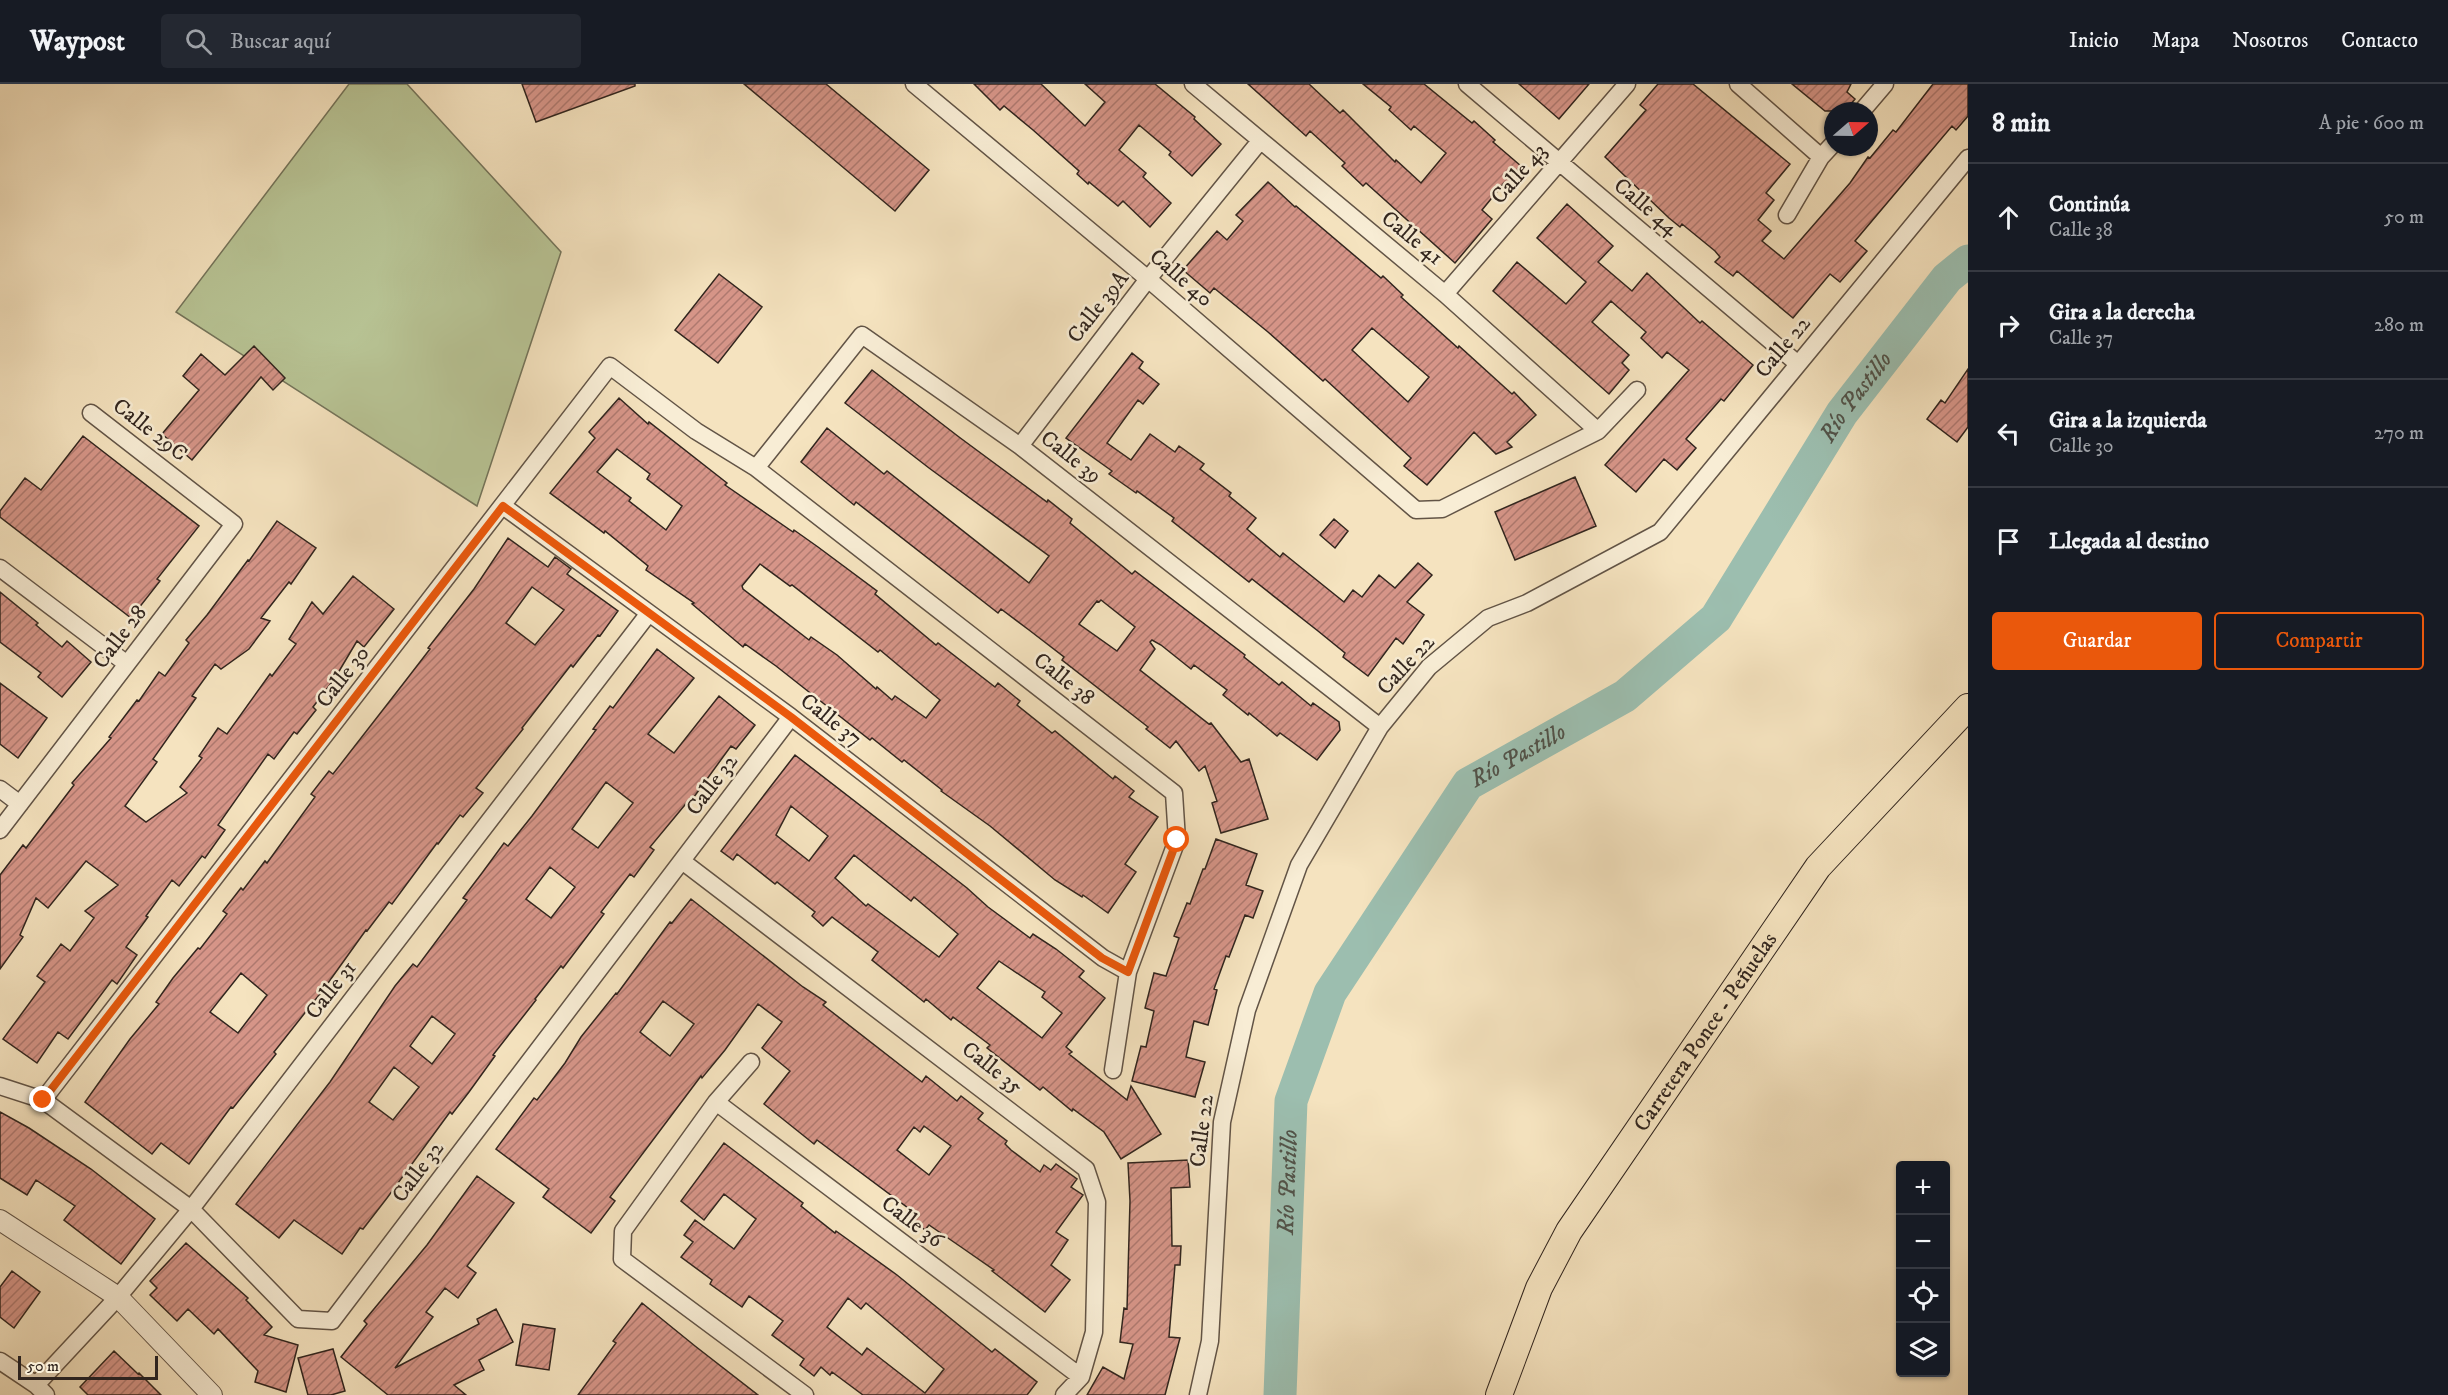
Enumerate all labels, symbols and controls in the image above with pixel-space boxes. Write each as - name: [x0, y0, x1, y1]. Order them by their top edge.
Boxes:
- search box: [161, 14, 581, 68]
- text: Waypost: [30, 24, 125, 59]
- icon: search: [182, 25, 215, 58]
- text: Buscar aquí: [230, 28, 330, 55]
- text: Inicio: [2069, 28, 2119, 54]
- text: Mapa: [2152, 28, 2199, 54]
- text: Nosotros: [2232, 28, 2308, 54]
- text: Contacto: [2341, 28, 2418, 54]
- north arrow: [1824, 102, 1878, 156]
- text: 8 min: [1992, 107, 2050, 140]
- text: A pie · 600 m: [2319, 111, 2424, 136]
- street label: Calle 43: [1485, 138, 1553, 210]
- street label: Calle 44: [1608, 172, 1685, 243]
- text: Continúa: [2049, 191, 2130, 218]
- icon: ahead: [1992, 201, 2025, 234]
- street label: Calle 41: [1376, 205, 1448, 271]
- text: 50 m: [2384, 205, 2424, 230]
- text: Calle 38: [2049, 218, 2113, 243]
- street label: Calle 40: [1144, 243, 1218, 313]
- street label: Calle 39A: [1061, 265, 1135, 348]
- text: Gira a la derecha: [2049, 299, 2195, 326]
- icon: right: [1992, 309, 2025, 342]
- street label: Calle 22: [1749, 310, 1817, 383]
- text: 280 m: [2374, 313, 2424, 338]
- text: Calle 37: [2049, 326, 2113, 351]
- water label: Río Pastillo: [1812, 346, 1899, 449]
- street label: Calle 29C: [107, 392, 193, 468]
- text: Gira a la izquierda: [2049, 407, 2207, 434]
- icon: left: [1992, 417, 2025, 450]
- text: 270 m: [2374, 421, 2424, 446]
- street label: Calle 39: [1035, 425, 1107, 489]
- text: Calle 30: [2049, 434, 2114, 459]
- icon: arrive: [1992, 525, 2025, 558]
- text: Llegada al destino: [2049, 528, 2209, 555]
- street label: Calle 28: [87, 600, 153, 674]
- button: Guardar: [1992, 612, 2202, 670]
- button: Compartir: [2214, 612, 2424, 670]
- street label: Calle 22: [1371, 629, 1441, 701]
- street label: Calle 30: [311, 641, 375, 713]
- street label: Calle 38: [1028, 647, 1100, 711]
- street label: Calle 37: [795, 688, 867, 752]
- water label: Río Pastillo: [1464, 717, 1572, 795]
- street label: Calle 32: [680, 749, 744, 821]
- route start: [1163, 826, 1189, 852]
- street label: Carretera Ponce - Peñuelas: [1628, 927, 1783, 1137]
- street label: Calle 31: [300, 955, 362, 1025]
- street label: Calle 35: [956, 1036, 1028, 1100]
- route end: [29, 1086, 55, 1112]
- street label: Calle 22: [1184, 1093, 1220, 1169]
- water label: Río Pastillo: [1271, 1129, 1305, 1236]
- street label: Calle 32: [386, 1136, 450, 1208]
- map controls: [1896, 1161, 1950, 1377]
- button: +: [1896, 1161, 1950, 1215]
- street label: Calle 36: [876, 1190, 950, 1255]
- button: −: [1896, 1215, 1950, 1269]
- button: locate: [1896, 1269, 1950, 1323]
- button: layers: [1896, 1323, 1950, 1377]
- scale bar: [18, 1353, 158, 1380]
- text: 50 m: [27, 1356, 59, 1376]

